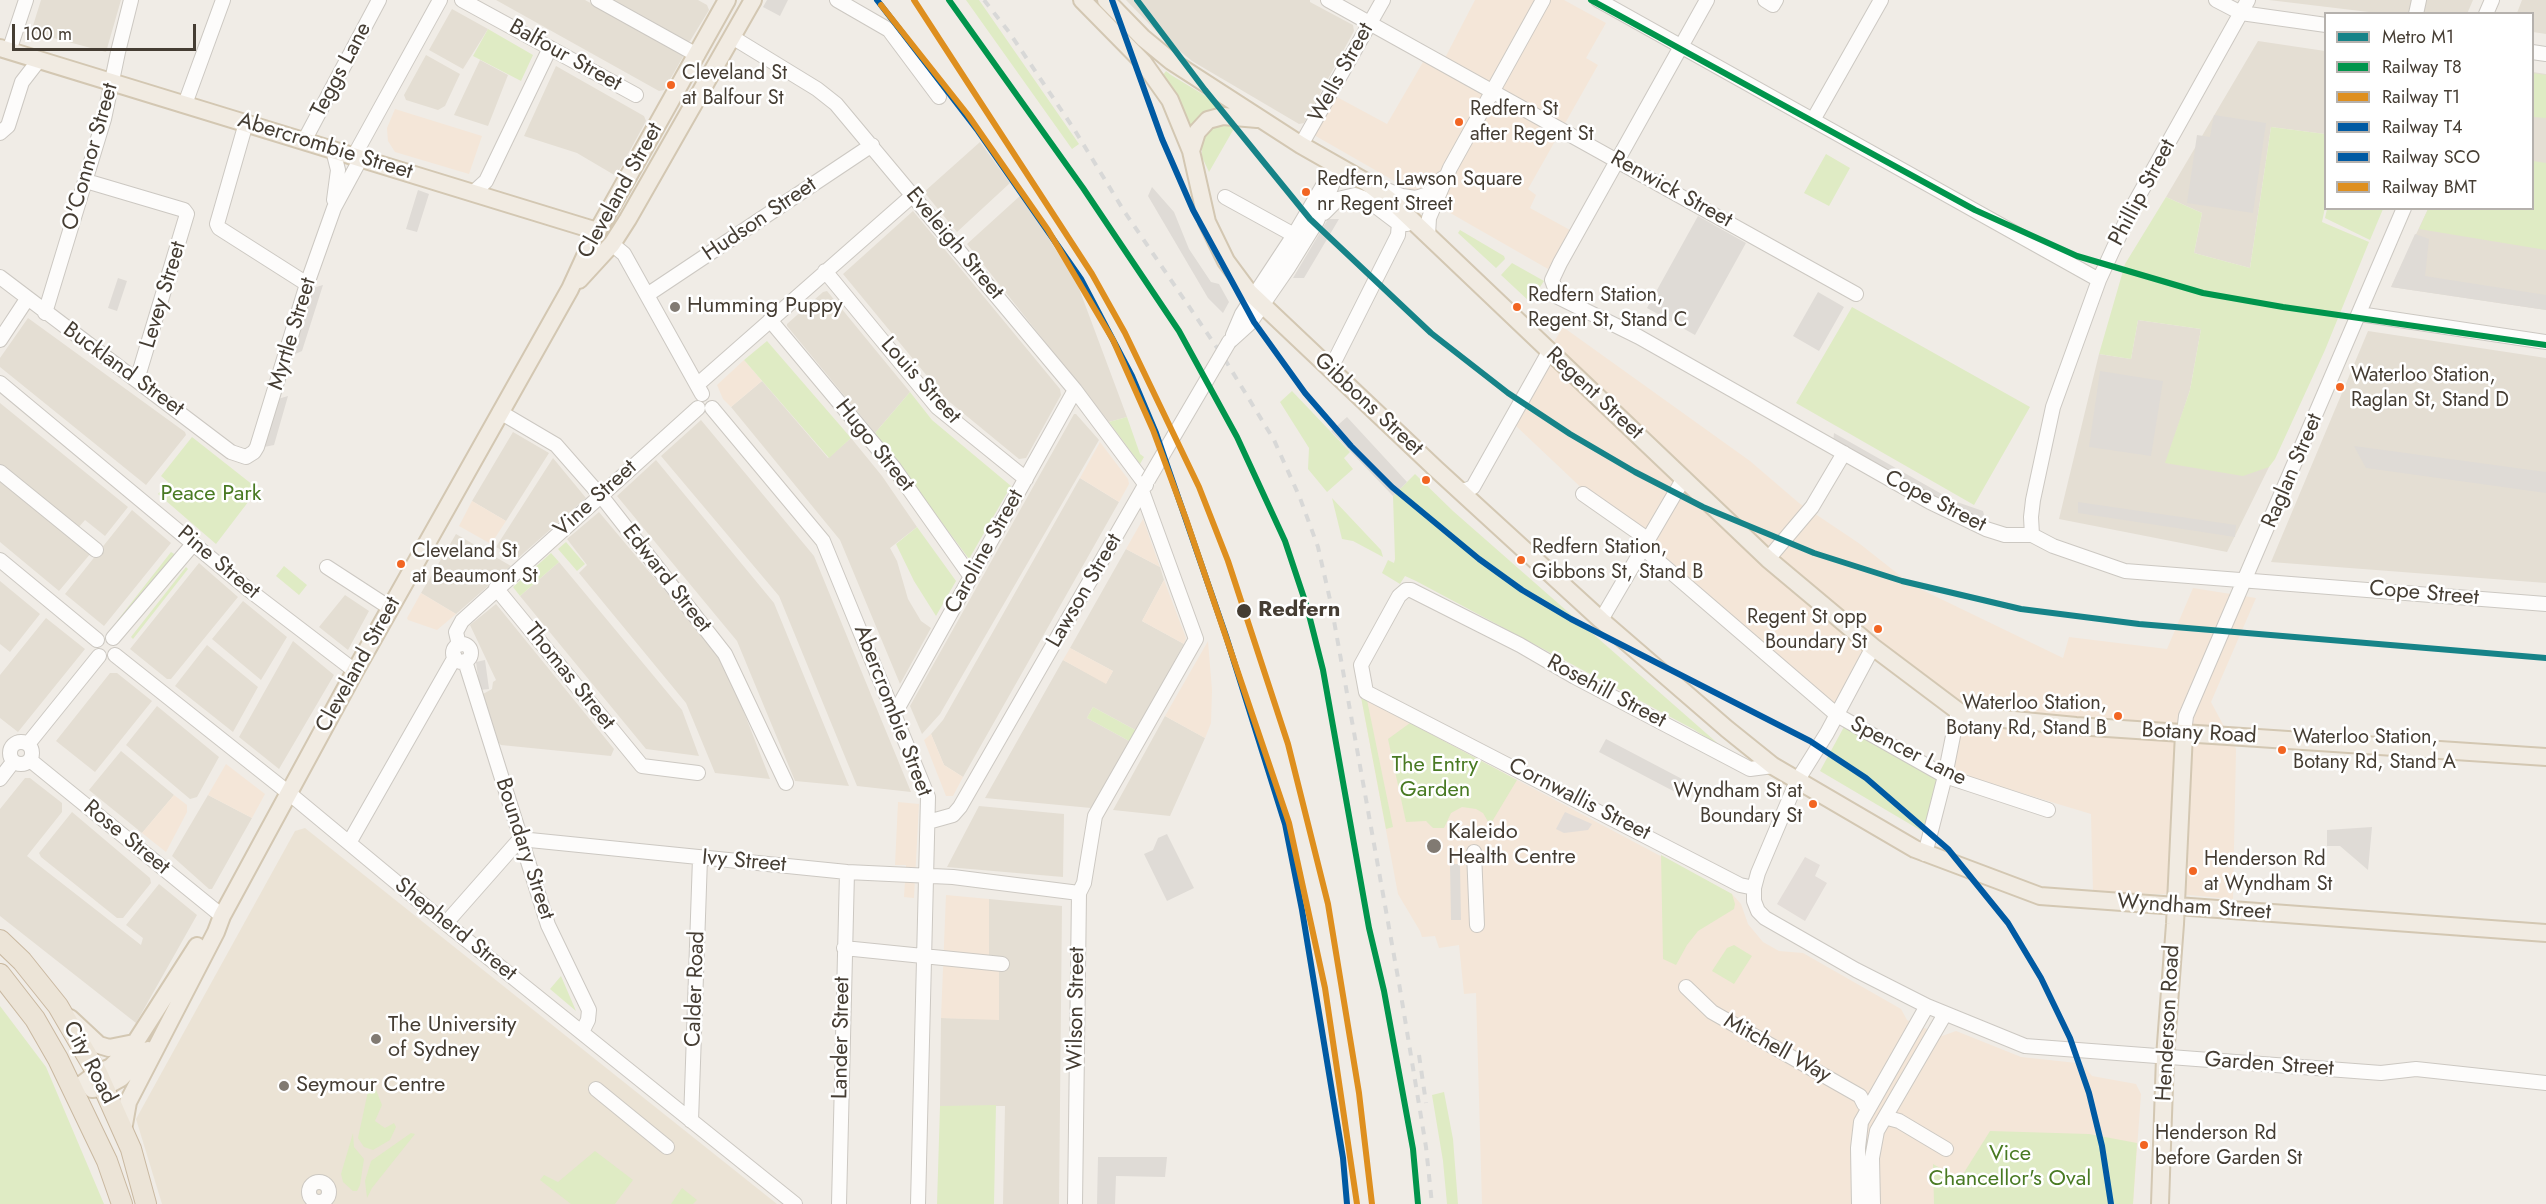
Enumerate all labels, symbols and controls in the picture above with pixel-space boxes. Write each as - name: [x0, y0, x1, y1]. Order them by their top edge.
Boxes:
- scale bar: [15, 12, 200, 50]
- legend: [2324, 12, 2534, 210]
- street label: Balfour Street: [504, 14, 626, 98]
- street label: Teggs Lane: [306, 18, 378, 122]
- street label: Wells Street: [1304, 19, 1380, 127]
- text: 100 m: [23, 21, 72, 47]
- text: Metro M1: [2382, 24, 2454, 50]
- text: Railway T8: [2382, 54, 2462, 80]
- place label: Cleveland St at Balfour St: [682, 62, 787, 109]
- marker: Cleveland St at Balfour St: [665, 79, 677, 91]
- street label: O'Connor Street: [57, 80, 125, 234]
- text: Railway T1: [2382, 84, 2460, 110]
- place label: Redfern St after Regent St: [1470, 98, 1594, 145]
- street label: Abercrombie Street: [235, 108, 415, 186]
- text: Railway T4: [2382, 114, 2463, 140]
- marker: Redfern St after Regent St: [1453, 116, 1465, 128]
- street label: Cleveland Street: [573, 119, 669, 263]
- street label: Phillip Street: [2104, 135, 2182, 251]
- text: Railway SCO: [2382, 144, 2480, 170]
- street label: Renwick Street: [1606, 146, 1736, 234]
- place label: Redfern, Lawson Square nr Regent Street: [1317, 168, 1522, 215]
- street label: Hudson Street: [698, 172, 822, 268]
- text: Railway BMT: [2382, 174, 2477, 200]
- street label: Eveleigh Street: [900, 183, 1008, 305]
- marker: Redfern, Lawson Square nr Regent Street: [1300, 186, 1312, 198]
- street label: Levey Street: [135, 239, 193, 351]
- street label: Myrtle Street: [263, 275, 323, 393]
- place label: Redfern Station, Regent St, Stand C: [1528, 284, 1687, 331]
- place label: Humming Puppy: [687, 294, 843, 320]
- marker: Humming Puppy: [668, 300, 682, 314]
- marker: Redfern Station, Regent St, Stand C: [1511, 301, 1523, 313]
- street label: Buckland Street: [57, 317, 189, 423]
- street label: Louis Street: [874, 332, 966, 430]
- street label: Regent Street: [1540, 342, 1648, 446]
- street label: Gibbons Street: [1308, 348, 1428, 462]
- place label: Waterloo Station, Raglan St, Stand D: [2351, 364, 2509, 411]
- marker: Waterloo Station, Raglan St, Stand D: [2334, 381, 2346, 393]
- street label: Hugo Street: [829, 395, 919, 497]
- street label: Raglan Street: [2257, 410, 2329, 532]
- street label: Vine Street: [549, 455, 643, 543]
- street label: Cope Street: [1880, 465, 1990, 539]
- unlabelled marker: [1420, 474, 1432, 486]
- park label: Peace Park: [161, 482, 261, 508]
- street label: Caroline Street: [940, 485, 1030, 619]
- street label: Edward Street: [616, 520, 716, 638]
- street label: Pine Street: [171, 521, 265, 605]
- street label: Lawson Street: [1042, 529, 1128, 653]
- place label: Redfern Station, Gibbons St, Stand B: [1532, 536, 1703, 583]
- place label: Cleveland St at Beaumont St: [412, 540, 538, 587]
- marker: Redfern Station, Gibbons St, Stand B: [1515, 554, 1527, 566]
- marker: Cleveland St at Beaumont St: [395, 558, 407, 570]
- street label: Cope Street: [2368, 576, 2480, 612]
- street label: Cleveland Street: [311, 593, 407, 737]
- place label: Redfern: [1258, 598, 1340, 624]
- marker: Redfern: [1235, 602, 1253, 620]
- place label: Regent St opp Boundary St: [1747, 606, 1867, 653]
- street label: Thomas Street: [518, 618, 620, 736]
- street label: Abercrombie Street: [847, 622, 937, 800]
- marker: Regent St opp Boundary St: [1872, 623, 1884, 635]
- street label: Rosehill Street: [1542, 650, 1670, 734]
- place label: Waterloo Station, Botany Rd, Stand B: [1946, 692, 2107, 739]
- marker: Waterloo Station, Botany Rd, Stand B: [2112, 710, 2124, 722]
- street label: Spencer Lane: [1846, 711, 1970, 793]
- street label: Botany Road: [2141, 718, 2257, 750]
- place label: Waterloo Station, Botany Rd, Stand A: [2293, 726, 2456, 773]
- marker: Waterloo Station, Botany Rd, Stand A: [2276, 744, 2288, 756]
- park label: The Entry Garden: [1392, 753, 1478, 804]
- street label: Cornwallis Street: [1504, 753, 1654, 847]
- street label: Boundary Street: [489, 775, 559, 923]
- place label: Wyndham St at Boundary St: [1674, 780, 1802, 827]
- street label: Rose Street: [77, 795, 175, 881]
- marker: Wyndham St at Boundary St: [1807, 798, 1819, 810]
- place label: Kaleido Health Centre: [1448, 820, 1576, 872]
- marker: Kaleido Health Centre: [1425, 837, 1443, 855]
- street label: Ivy Street: [701, 845, 787, 879]
- place label: Henderson Rd at Wyndham St: [2204, 848, 2332, 895]
- marker: Henderson Rd at Wyndham St: [2187, 865, 2199, 877]
- street label: Shepherd Street: [389, 873, 521, 987]
- street label: Wyndham Street: [2116, 889, 2272, 927]
- street label: Calder Road: [681, 930, 711, 1048]
- street label: Henderson Road: [2152, 944, 2186, 1102]
- street label: Wilson Street: [1063, 947, 1091, 1071]
- street label: Lander Street: [828, 977, 856, 1099]
- street label: Mitchell Way: [1719, 1009, 1835, 1089]
- place label: The University of Sydney: [388, 1013, 517, 1064]
- street label: City Road: [56, 1017, 122, 1109]
- marker: The University of Sydney: [369, 1032, 383, 1046]
- street label: Garden Street: [2203, 1047, 2335, 1083]
- place label: Seymour Centre: [296, 1073, 445, 1099]
- marker: Seymour Centre: [277, 1079, 291, 1093]
- place label: Henderson Rd before Garden St: [2155, 1122, 2302, 1169]
- marker: Henderson Rd before Garden St: [2138, 1139, 2150, 1151]
- park label: Vice Chancellor's Oval: [1929, 1142, 2091, 1194]

